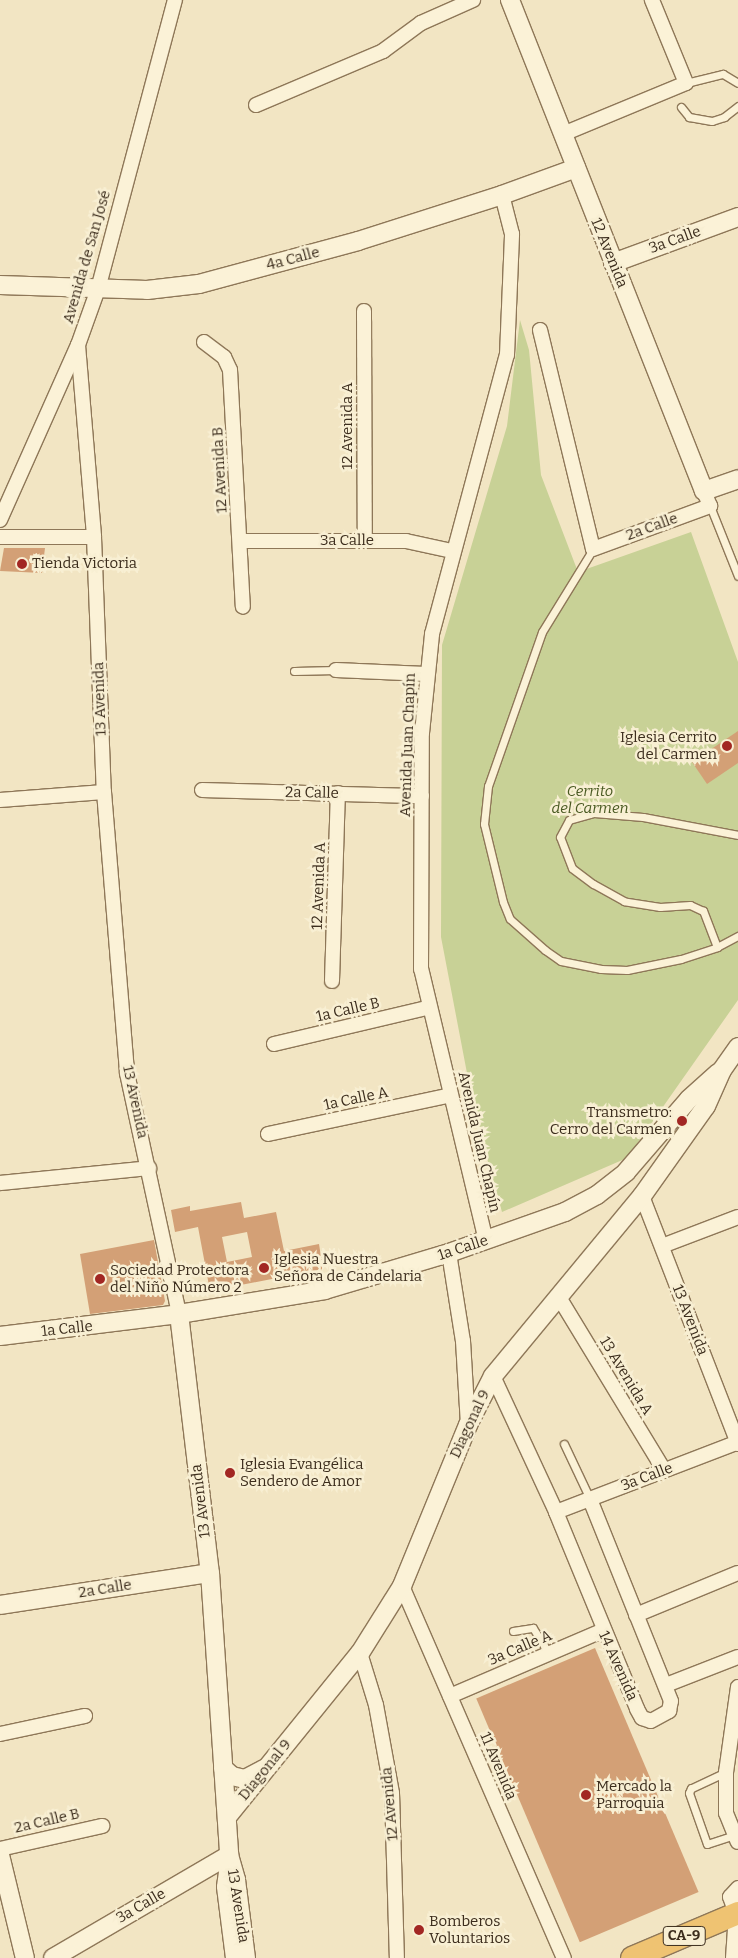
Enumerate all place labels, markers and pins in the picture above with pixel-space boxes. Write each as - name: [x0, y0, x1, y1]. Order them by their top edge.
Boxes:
- place label: Tienda Victoria: [32, 555, 137, 573]
- marker: Tienda Victoria: [16, 558, 28, 570]
- place label: Iglesia Cerrito del Carmen: [620, 728, 717, 763]
- marker: Iglesia Cerrito del Carmen: [721, 740, 733, 752]
- place label: Transmetro: Cerro del Carmen: [550, 1103, 672, 1138]
- marker: Transmetro: Cerro del Carmen: [676, 1115, 688, 1127]
- place label: Iglesia Nuestra Señora de Candelaria: [274, 1250, 422, 1285]
- place label: Sociedad Protectora del Niño Número 2: [110, 1261, 249, 1296]
- marker: Iglesia Nuestra Señora de Candelaria: [258, 1262, 270, 1274]
- marker: Sociedad Protectora del Niño Número 2: [94, 1273, 106, 1285]
- place label: Iglesia Evangélica Sendero de Amor: [240, 1455, 363, 1490]
- marker: Iglesia Evangélica Sendero de Amor: [224, 1467, 236, 1479]
- place label: Mercado la Parroquia: [596, 1777, 672, 1812]
- marker: Mercado la Parroquia: [580, 1789, 592, 1801]
- place label: Bomberos Voluntarios: [429, 1912, 510, 1947]
- marker: Bomberos Voluntarios: [413, 1924, 425, 1936]

